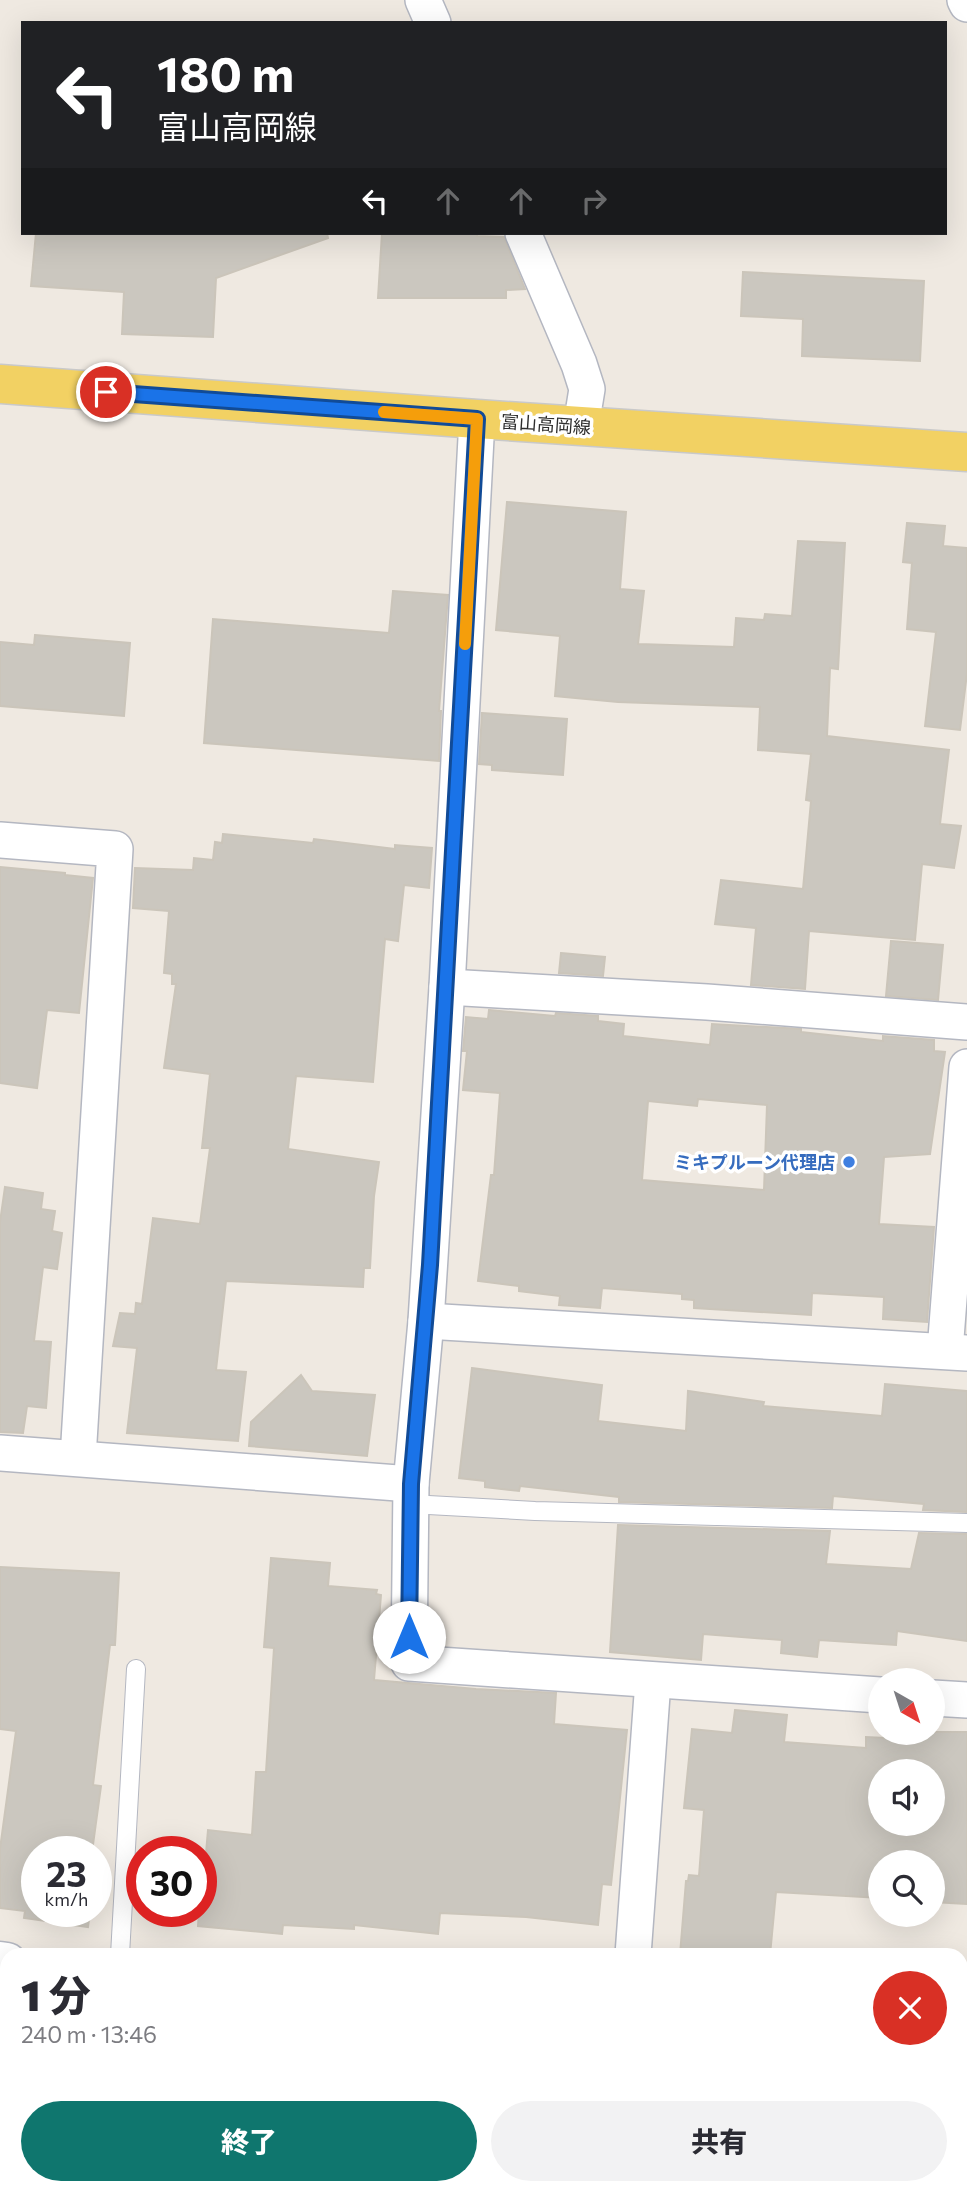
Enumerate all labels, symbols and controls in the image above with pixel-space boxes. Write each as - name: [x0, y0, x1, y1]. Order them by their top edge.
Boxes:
- text: 180 m: [157, 42, 294, 102]
- icon: left: [42, 49, 133, 140]
- text: 富山高岡線: [157, 106, 317, 146]
- icon: left: [356, 182, 394, 220]
- icon: ahead: [429, 182, 467, 220]
- icon: ahead: [502, 182, 540, 220]
- icon: right: [575, 182, 613, 220]
- pin: [76, 362, 136, 422]
- icon: arrive: [87, 373, 125, 411]
- street label: 富山高岡線: [500, 410, 592, 438]
- place label: ミキプルーン代理店: [674, 1151, 835, 1173]
- marker: ミキプルーン代理店: [841, 1154, 857, 1170]
- position arrow: [372, 1600, 446, 1674]
- north arrow: [868, 1668, 945, 1745]
- map controls: [868, 1668, 945, 1927]
- button: sound: [868, 1759, 945, 1836]
- speed limit sign: 30: [126, 1836, 217, 1927]
- button: search: [868, 1850, 945, 1927]
- text: 23: [46, 1851, 87, 1894]
- text: km/h: [45, 1888, 88, 1910]
- text: 1 分: [21, 1968, 91, 2020]
- button: close: [873, 1971, 947, 2045]
- text: 240 m · 13:46: [21, 2020, 157, 2048]
- button: 終了: [21, 2101, 477, 2181]
- button: 共有: [491, 2101, 947, 2181]

